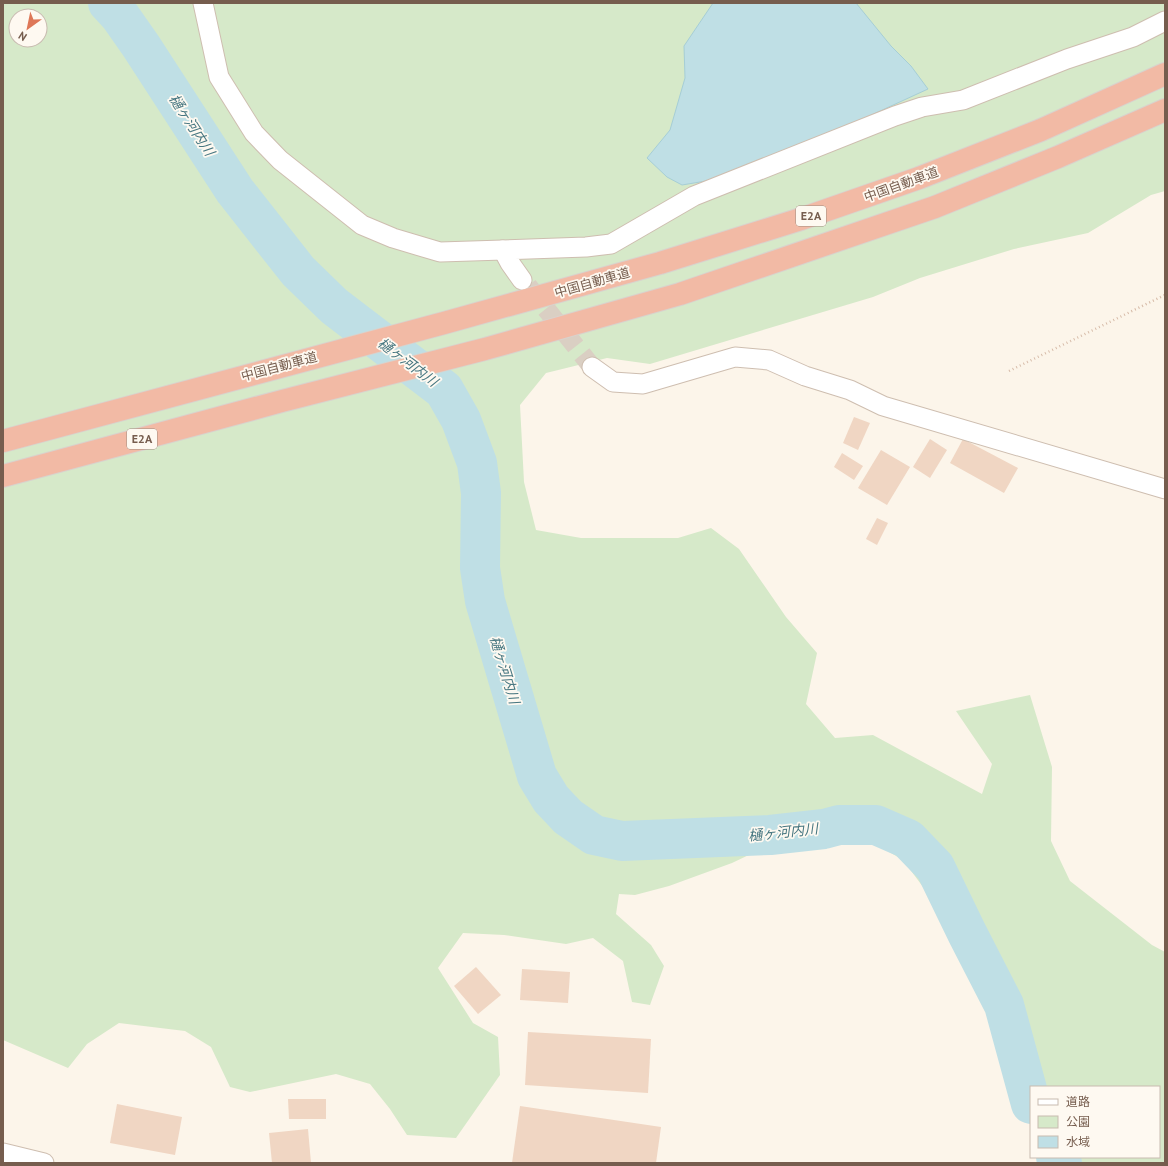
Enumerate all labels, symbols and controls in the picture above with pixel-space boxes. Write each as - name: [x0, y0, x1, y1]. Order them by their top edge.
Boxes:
- north arrow: [8, 8, 48, 48]
- text: N: [16, 29, 29, 44]
- water label: 樋ヶ河内川: [165, 91, 220, 161]
- street label: 中国自動車道: [862, 163, 941, 206]
- road number: E2A: [796, 206, 826, 226]
- street label: 中国自動車道: [552, 264, 632, 301]
- water label: 樋ヶ河内川: [375, 334, 443, 391]
- street label: 中国自動車道: [239, 348, 319, 385]
- road number: E2A: [127, 429, 157, 449]
- water label: 樋ヶ河内川: [486, 634, 524, 708]
- water label: 樋ヶ河内川: [747, 819, 821, 845]
- legend: [1030, 1086, 1160, 1158]
- text: 道路: [1066, 1094, 1090, 1109]
- text: 公園: [1066, 1114, 1090, 1129]
- text: 水域: [1066, 1134, 1090, 1149]

